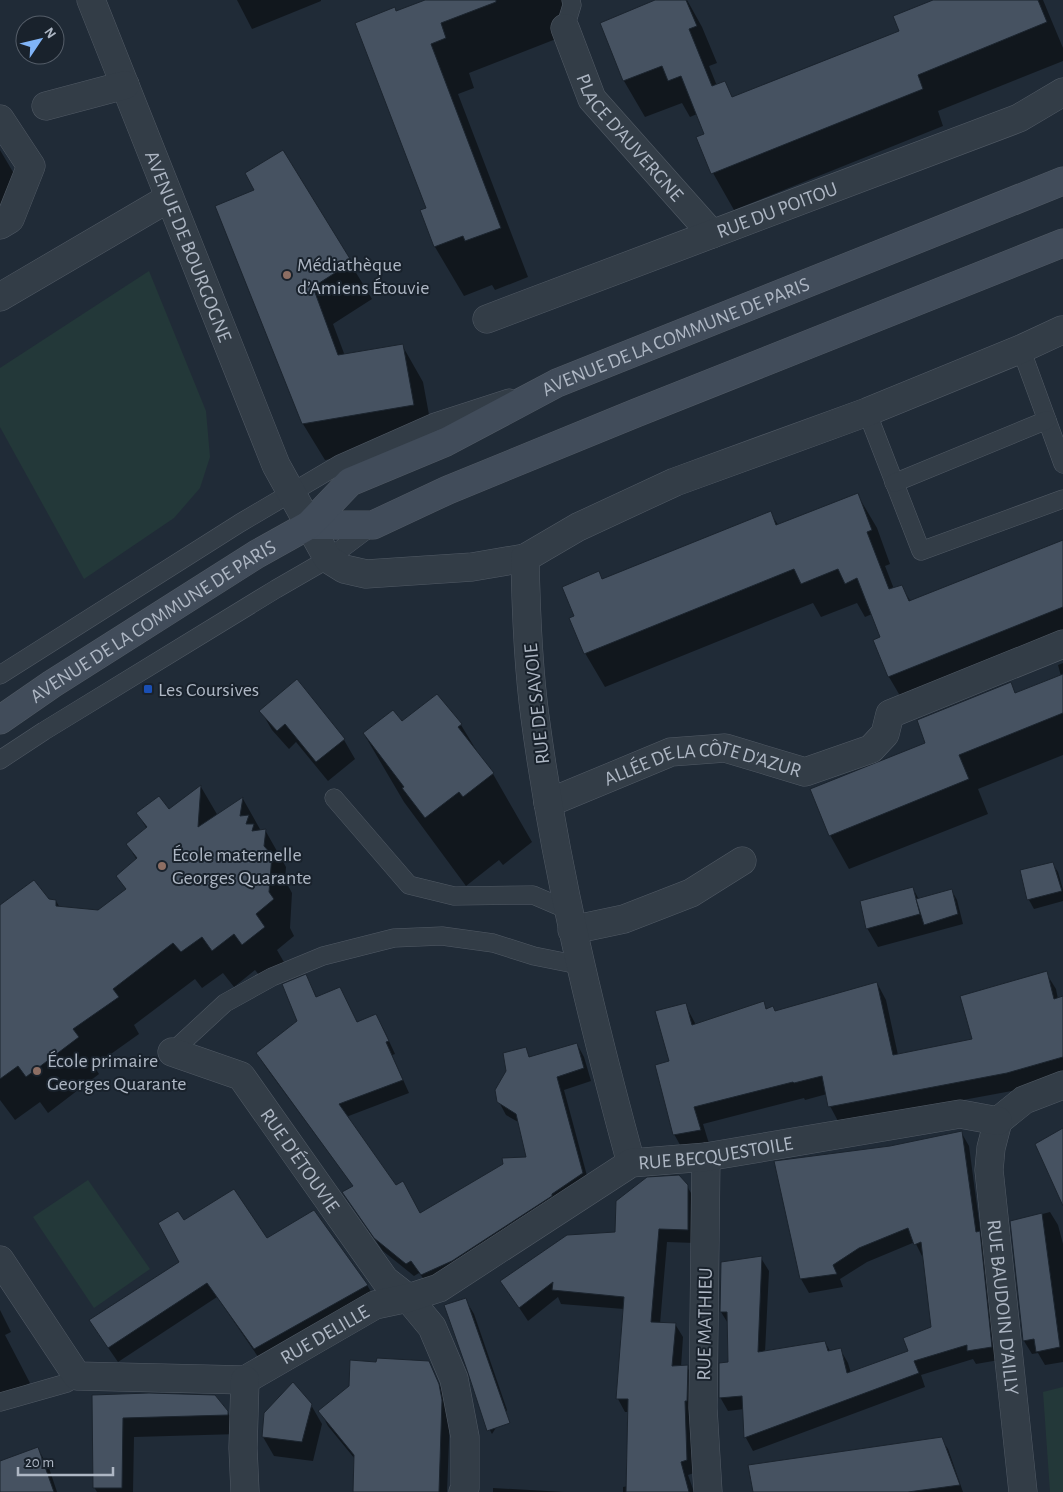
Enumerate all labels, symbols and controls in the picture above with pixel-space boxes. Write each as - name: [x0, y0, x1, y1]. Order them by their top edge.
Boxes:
- north arrow: [15, 15, 65, 65]
- text: N: [41, 25, 58, 41]
- street label: PLACE D'AUVERGNE: [572, 71, 687, 206]
- street label: AVENUE DE BOURGOGNE: [141, 148, 235, 345]
- street label: RUE DU POITOU: [714, 179, 840, 242]
- place label: Médiathèque d’Amiens Étouvie: [297, 255, 430, 298]
- marker: Médiathèque d’Amiens Étouvie: [281, 269, 293, 281]
- street label: AVENUE DE LA COMMUNE DE PARIS: [539, 274, 813, 400]
- street label: AVENUE DE LA COMMUNE DE PARIS: [27, 537, 279, 707]
- street label: RUE DE SAVOIE: [521, 642, 553, 765]
- place label: Les Coursives: [158, 680, 259, 700]
- marker: Les Coursives: [142, 683, 154, 695]
- street label: ALLÉE DE LA CÔTE D'AZUR: [601, 738, 804, 790]
- place label: École maternelle Georges Quarante: [172, 844, 312, 888]
- marker: École maternelle Georges Quarante: [156, 860, 168, 872]
- place label: École primaire Georges Quarante: [47, 1050, 187, 1094]
- marker: École primaire Georges Quarante: [31, 1065, 43, 1077]
- street label: RUE D'ÉTOUVIE: [256, 1105, 343, 1217]
- street label: RUE BECQUESTOILE: [638, 1133, 795, 1173]
- street label: RUE BAUDOIN D'AILLY: [983, 1219, 1022, 1397]
- street label: RUE MATHIEU: [694, 1267, 716, 1381]
- street label: RUE DELILLE: [277, 1302, 373, 1368]
- scale bar: [18, 1444, 112, 1476]
- text: 20 m: [25, 1455, 54, 1470]

